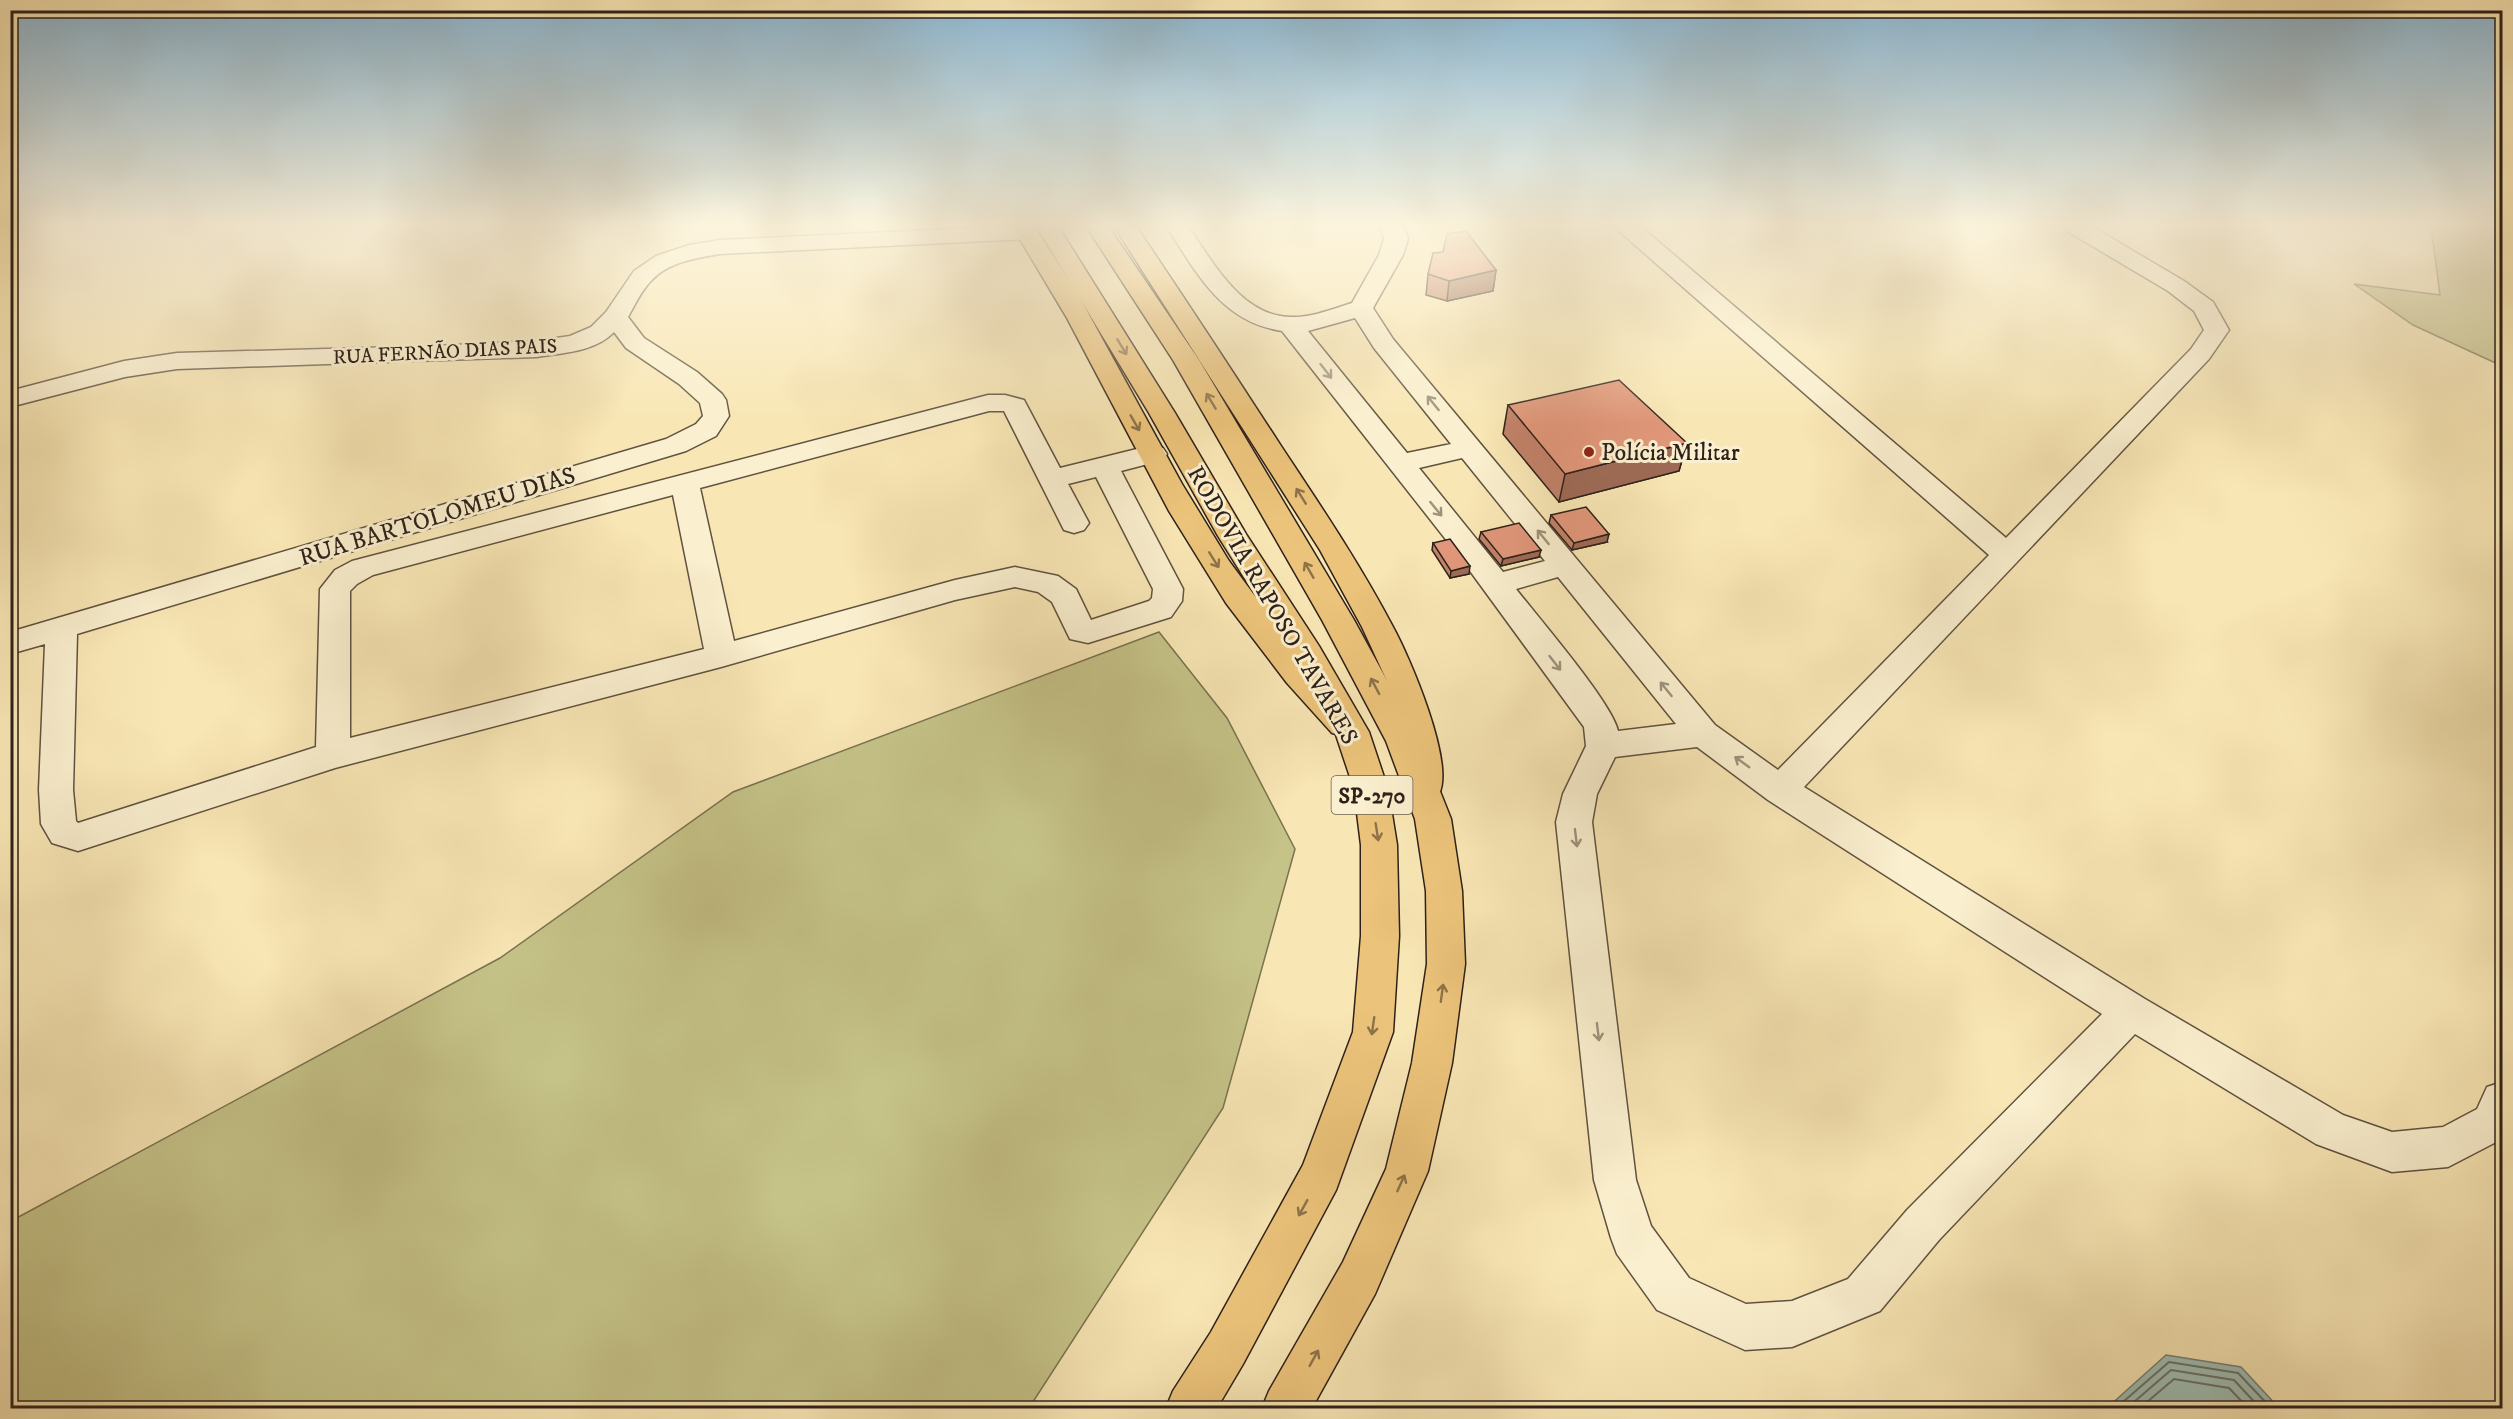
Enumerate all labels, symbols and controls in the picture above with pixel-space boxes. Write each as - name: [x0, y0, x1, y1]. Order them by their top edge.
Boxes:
- street label: RUA FERNÃO DIAS PAIS: [332, 333, 558, 371]
- one-way arrow: [1116, 338, 1128, 355]
- one-way arrow: [1319, 362, 1332, 378]
- one-way arrow: [1204, 393, 1216, 410]
- one-way arrow: [1426, 395, 1439, 411]
- one-way arrow: [1129, 414, 1141, 431]
- place label: Polícia Militar: [1601, 438, 1740, 468]
- marker: Polícia Militar: [1582, 445, 1596, 459]
- street label: RUA BARTOLOMEU DIAS: [296, 461, 579, 573]
- street label: RODOVIA RAPOSO TAVARES: [1180, 461, 1364, 750]
- one-way arrow: [1294, 488, 1307, 505]
- one-way arrow: [1429, 501, 1443, 516]
- one-way arrow: [1536, 530, 1550, 545]
- one-way arrow: [1208, 551, 1220, 568]
- one-way arrow: [1303, 561, 1314, 579]
- one-way arrow: [1549, 655, 1561, 671]
- one-way arrow: [1369, 677, 1380, 695]
- one-way arrow: [1660, 681, 1673, 697]
- one-way arrow: [1734, 756, 1750, 768]
- road number: SP-270: [1332, 776, 1412, 814]
- one-way arrow: [1372, 821, 1383, 841]
- one-way arrow: [1571, 827, 1582, 847]
- one-way arrow: [1437, 984, 1448, 1003]
- one-way arrow: [1368, 1016, 1379, 1036]
- one-way arrow: [1593, 1021, 1604, 1041]
- one-way arrow: [1396, 1175, 1407, 1193]
- one-way arrow: [1297, 1198, 1308, 1216]
- one-way arrow: [1309, 1349, 1320, 1367]

